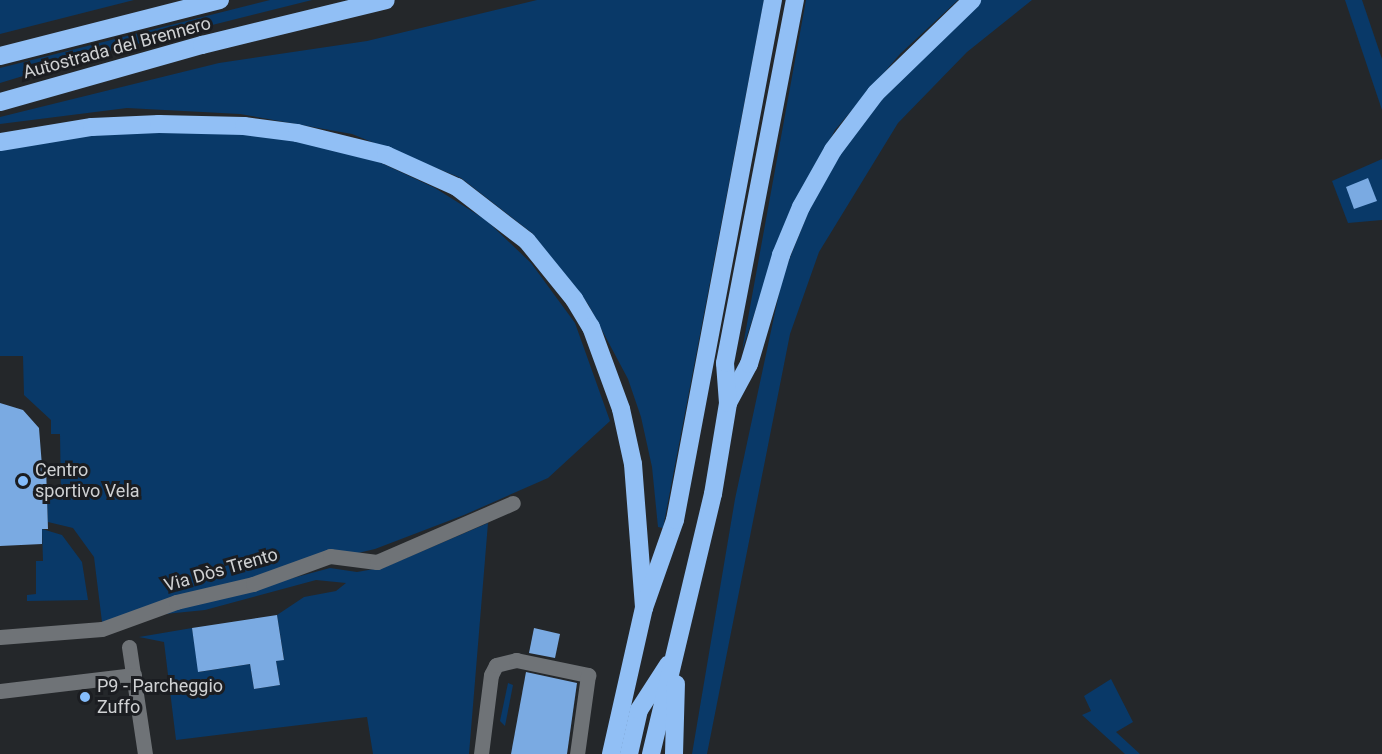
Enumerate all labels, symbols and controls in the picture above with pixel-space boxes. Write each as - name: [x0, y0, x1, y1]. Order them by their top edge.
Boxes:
- street label: Autostrada del Brennero: [21, 13, 213, 83]
- place label: Centro sportivo Vela: [35, 460, 140, 502]
- marker: Centro sportivo Vela: [16, 474, 30, 488]
- street label: Via Dòs Trento: [162, 543, 280, 597]
- place label: P9 - Parcheggio Zuffo: [97, 676, 223, 718]
- marker: P9 - Parcheggio Zuffo: [78, 690, 92, 704]

